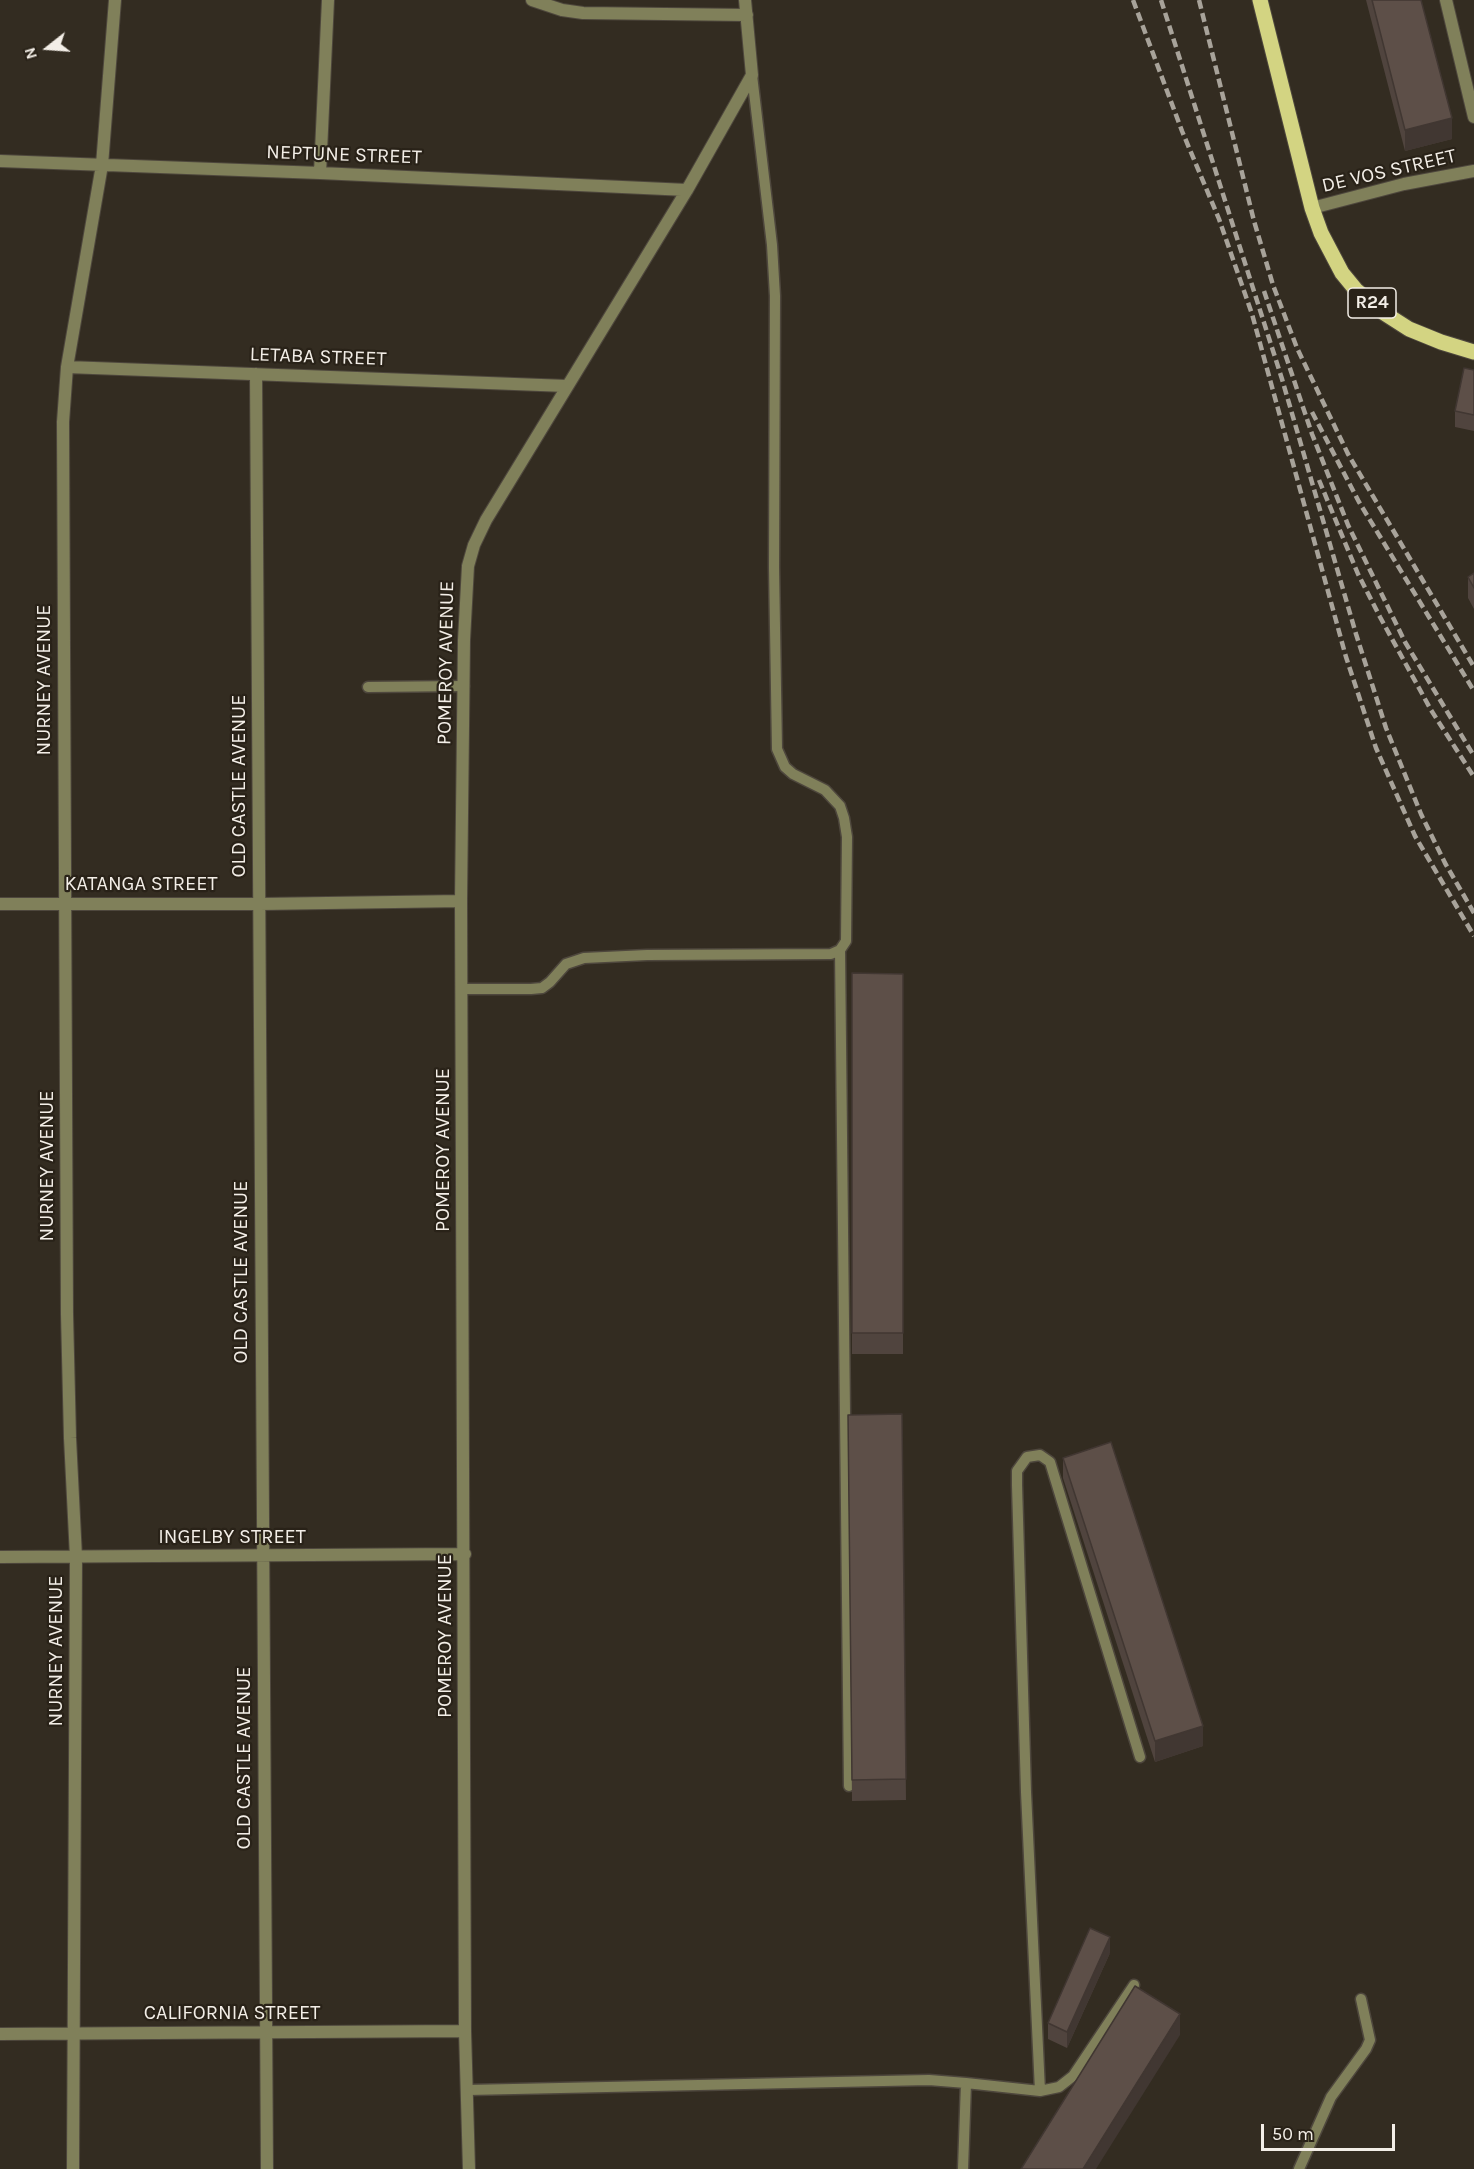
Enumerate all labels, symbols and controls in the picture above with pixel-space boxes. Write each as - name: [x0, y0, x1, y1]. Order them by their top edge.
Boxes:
- north arrow: [18, 18, 78, 78]
- text: N: [20, 45, 41, 62]
- street label: NEPTUNE STREET: [266, 140, 422, 170]
- street label: DE VOS STREET: [1320, 144, 1458, 198]
- road number: R24: [1348, 288, 1396, 318]
- street label: LETABA STREET: [249, 343, 387, 371]
- street label: POMEROY AVENUE: [433, 581, 459, 745]
- street label: NURNEY AVENUE: [32, 604, 56, 756]
- street label: OLD CASTLE AVENUE: [227, 695, 251, 877]
- street label: KATANGA STREET: [64, 872, 218, 896]
- street label: POMEROY AVENUE: [431, 1068, 455, 1232]
- street label: NURNEY AVENUE: [35, 1090, 59, 1242]
- street label: OLD CASTLE AVENUE: [229, 1181, 253, 1363]
- street label: INGELBY STREET: [158, 1525, 306, 1549]
- street label: POMEROY AVENUE: [433, 1554, 457, 1718]
- street label: NURNEY AVENUE: [44, 1575, 68, 1727]
- street label: OLD CASTLE AVENUE: [232, 1667, 256, 1849]
- street label: CALIFORNIA STREET: [144, 2001, 320, 2025]
- scale bar: [1264, 2112, 1398, 2150]
- text: 50 m: [1272, 2123, 1314, 2145]

